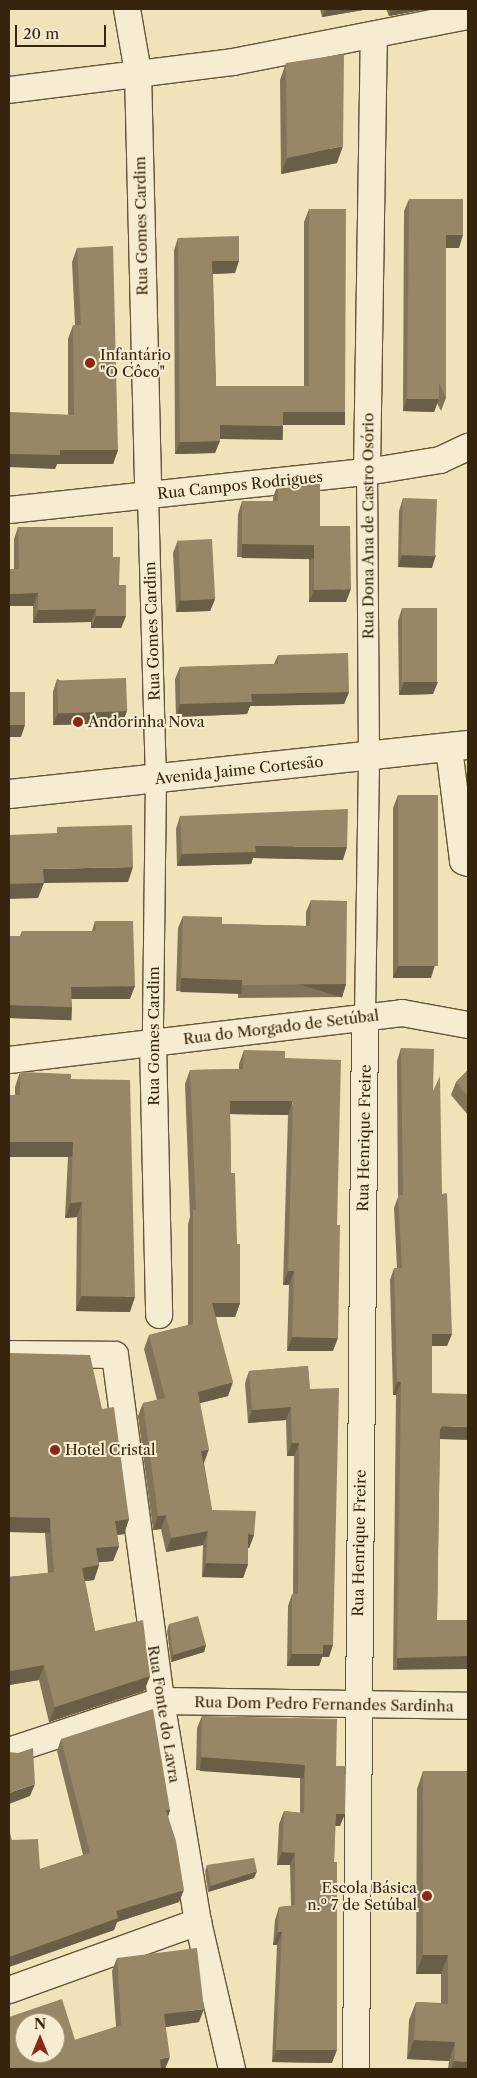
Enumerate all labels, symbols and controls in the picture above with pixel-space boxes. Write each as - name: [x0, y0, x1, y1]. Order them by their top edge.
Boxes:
- scale bar: [18, 15, 109, 47]
- text: 20 m: [23, 24, 59, 43]
- street label: Rua Gomes Cardim: [131, 156, 151, 296]
- place label: Infantário "O Côco": [100, 345, 171, 380]
- marker: Infantário "O Côco": [84, 357, 96, 369]
- street label: Rua Dona Ana de Castro Osório: [359, 412, 377, 640]
- street label: Rua Campos Rodrigues: [156, 467, 324, 503]
- street label: Rua Gomes Cardim: [141, 561, 163, 701]
- place label: Andorinha Nova: [88, 713, 205, 731]
- marker: Andorinha Nova: [72, 716, 84, 728]
- street label: Avenida Jaime Cortesão: [154, 752, 324, 788]
- street label: Rua Gomes Cardim: [145, 966, 163, 1106]
- street label: Rua do Morgado de Setúbal: [182, 1006, 380, 1048]
- street label: Rua Henrique Freire: [354, 1064, 374, 1212]
- place label: Hotel Cristal: [65, 1441, 155, 1459]
- marker: Hotel Cristal: [49, 1444, 61, 1456]
- street label: Rua Henrique Freire: [349, 1469, 369, 1617]
- street label: Rua Fonte do Lavra: [144, 1644, 184, 1784]
- street label: Rua Dom Pedro Fernandes Sardinha: [194, 1693, 454, 1715]
- place label: Escola Básica n.º 7 de Setúbal: [307, 1878, 417, 1913]
- marker: Escola Básica n.º 7 de Setúbal: [421, 1890, 433, 1902]
- north arrow: [15, 2013, 65, 2063]
- text: N: [34, 2015, 46, 2033]

